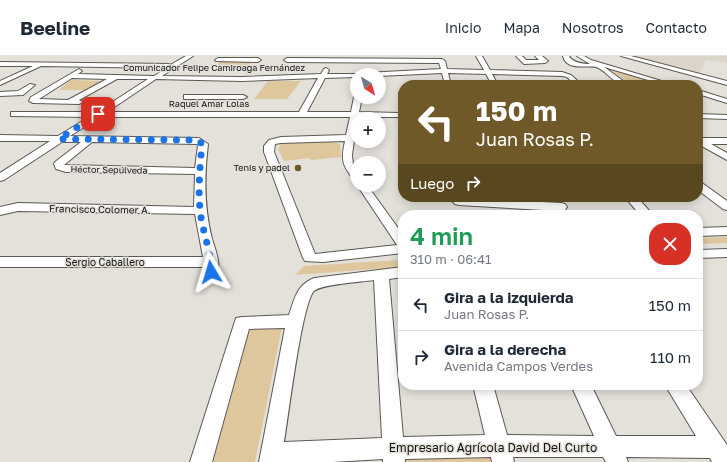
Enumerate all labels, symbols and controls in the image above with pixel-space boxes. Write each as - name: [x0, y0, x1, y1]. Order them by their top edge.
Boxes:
- text: Beeline: [20, 16, 90, 39]
- text: Inicio: [445, 19, 481, 36]
- text: Mapa: [503, 19, 540, 36]
- text: Nosotros: [562, 19, 623, 36]
- text: Contacto: [645, 19, 707, 36]
- street label: Comunicador Felipe Camiroaga Fernández: [123, 62, 306, 73]
- north arrow: [350, 68, 386, 104]
- map controls: [350, 68, 386, 192]
- text: 150 m: [476, 94, 557, 127]
- icon: left: [410, 96, 462, 148]
- pin: [81, 97, 115, 131]
- street label: Raquel Amar Lolas: [169, 98, 249, 109]
- icon: arrive: [87, 103, 109, 125]
- button: +: [350, 112, 386, 148]
- text: Juan Rosas P.: [476, 128, 594, 150]
- button: −: [350, 156, 386, 192]
- place label: Tenis y padel: [233, 162, 290, 173]
- street label: Héctor Sepúlveda: [70, 163, 148, 176]
- marker: Tenis y padel: [293, 163, 303, 173]
- icon: right: [462, 172, 484, 194]
- text: Luego: [410, 174, 454, 192]
- street label: Francisco Colomer A.: [49, 202, 151, 216]
- text: 4 min: [410, 221, 473, 250]
- button: close: [649, 223, 691, 265]
- position arrow: [190, 251, 232, 293]
- text: 310 m · 06:41: [410, 251, 491, 267]
- street label: Sergio Caballero: [65, 256, 145, 268]
- text: Gira a la izquierda: [444, 288, 574, 306]
- icon: left: [410, 294, 432, 316]
- text: 150 m: [649, 296, 691, 314]
- text: Juan Rosas P.: [444, 306, 529, 322]
- text: Gira a la derecha: [444, 340, 566, 358]
- icon: right: [410, 346, 432, 368]
- text: 110 m: [650, 348, 691, 366]
- text: Avenida Campos Verdes: [444, 358, 593, 374]
- street label: Empresario Agrícola David Del Curto: [389, 440, 597, 455]

